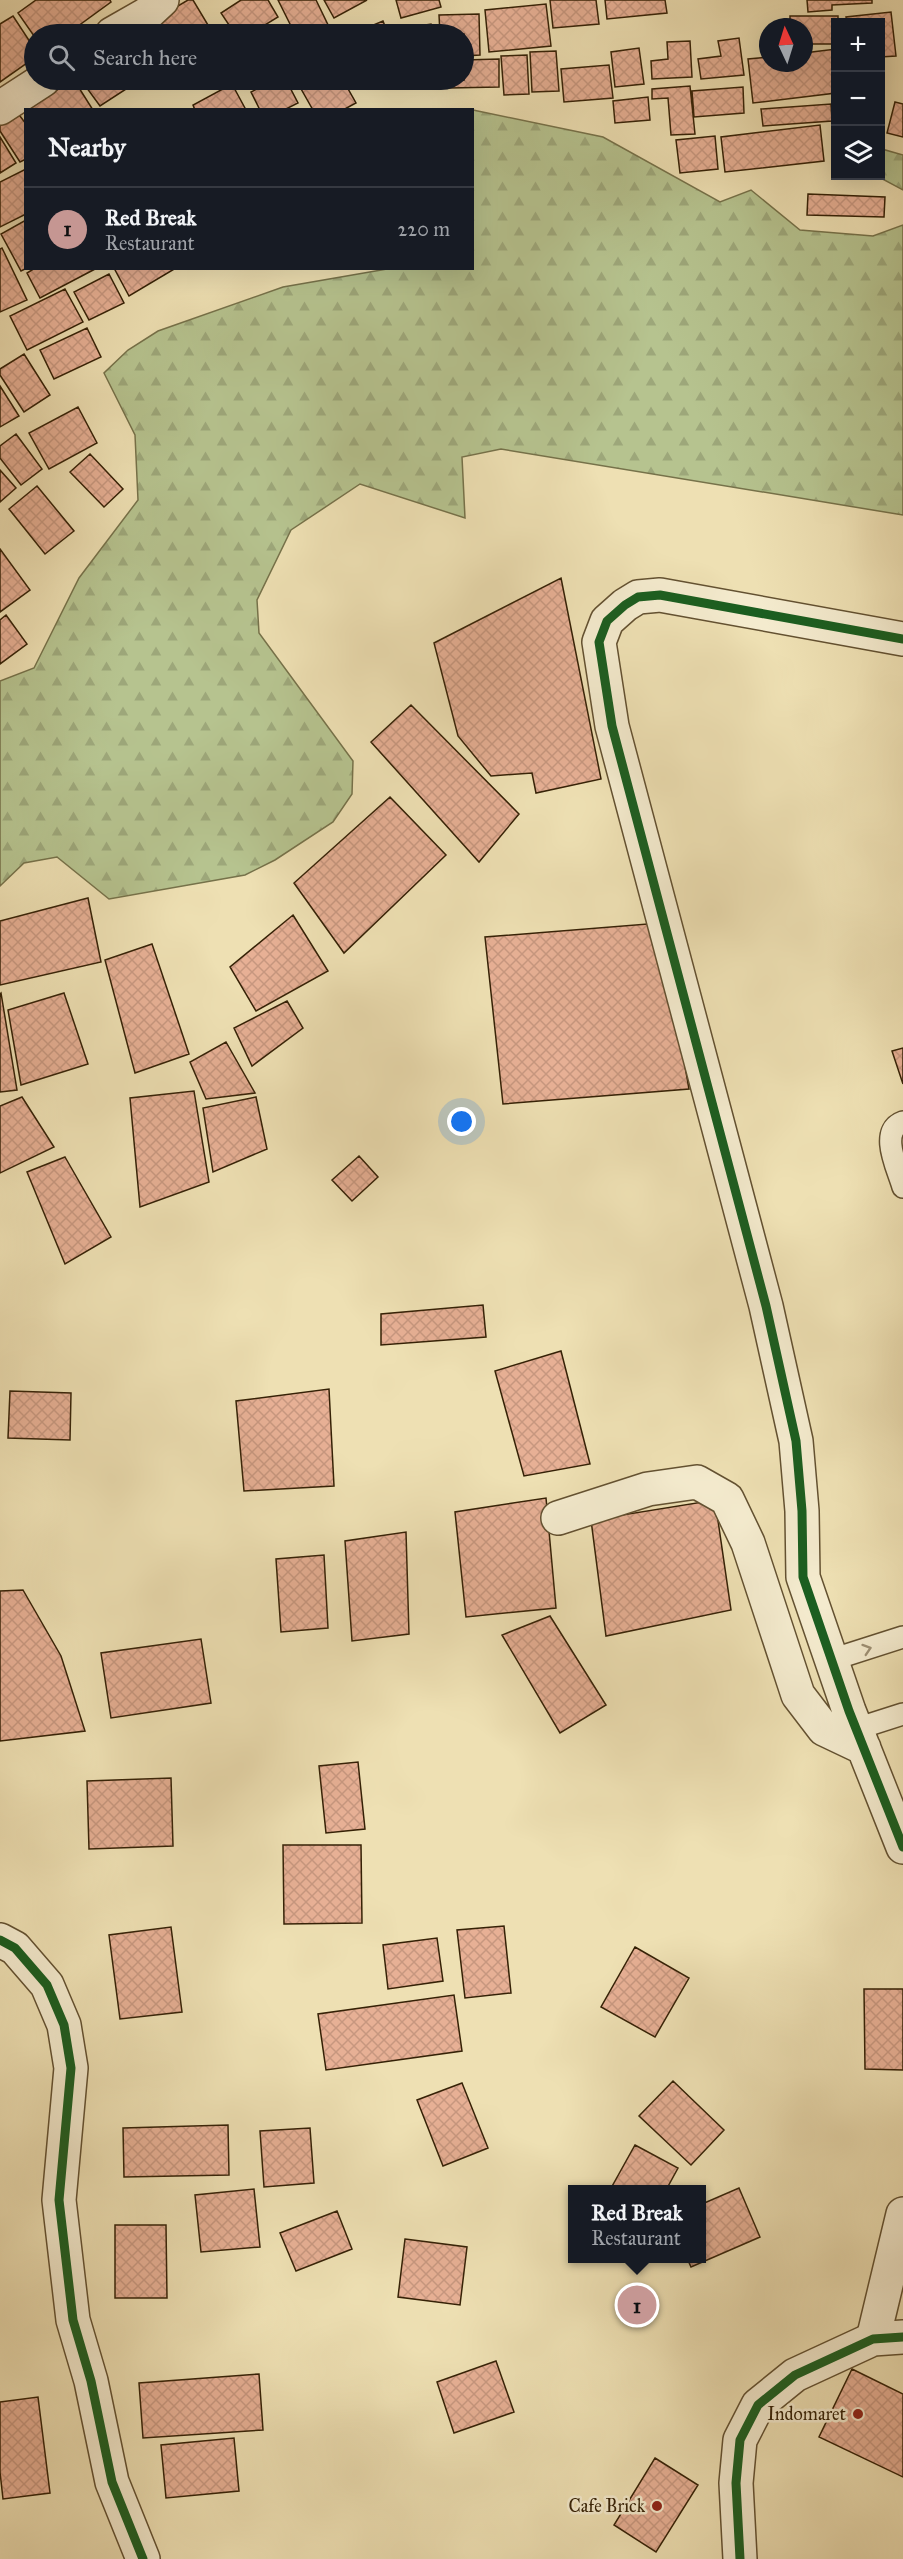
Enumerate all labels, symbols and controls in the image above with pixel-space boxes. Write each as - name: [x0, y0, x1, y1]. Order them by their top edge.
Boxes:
- north arrow: [759, 18, 813, 72]
- map controls: [831, 18, 885, 180]
- button: +: [831, 18, 885, 72]
- search box: [24, 24, 474, 90]
- icon: search: [45, 41, 78, 74]
- text: Search here: [93, 44, 197, 71]
- button: −: [831, 72, 885, 126]
- button: layers: [831, 126, 885, 180]
- text: Nearby: [48, 131, 126, 163]
- text: Red Break: [105, 204, 197, 231]
- text: 1: [64, 217, 71, 241]
- text: 220 m: [398, 217, 450, 241]
- text: Restaurant: [105, 231, 195, 255]
- your location: [447, 1107, 476, 1136]
- one-way arrow: [861, 1643, 872, 1656]
- popup: [568, 2185, 706, 2263]
- text: Red Break: [591, 2199, 683, 2226]
- text: Restaurant: [591, 2226, 681, 2250]
- pin: 1: [618, 2282, 656, 2328]
- place label: Indomaret: [767, 2403, 847, 2425]
- marker: Indomaret: [851, 2407, 865, 2421]
- place label: Cafe Brick: [568, 2495, 646, 2517]
- marker: Cafe Brick: [650, 2499, 664, 2513]

